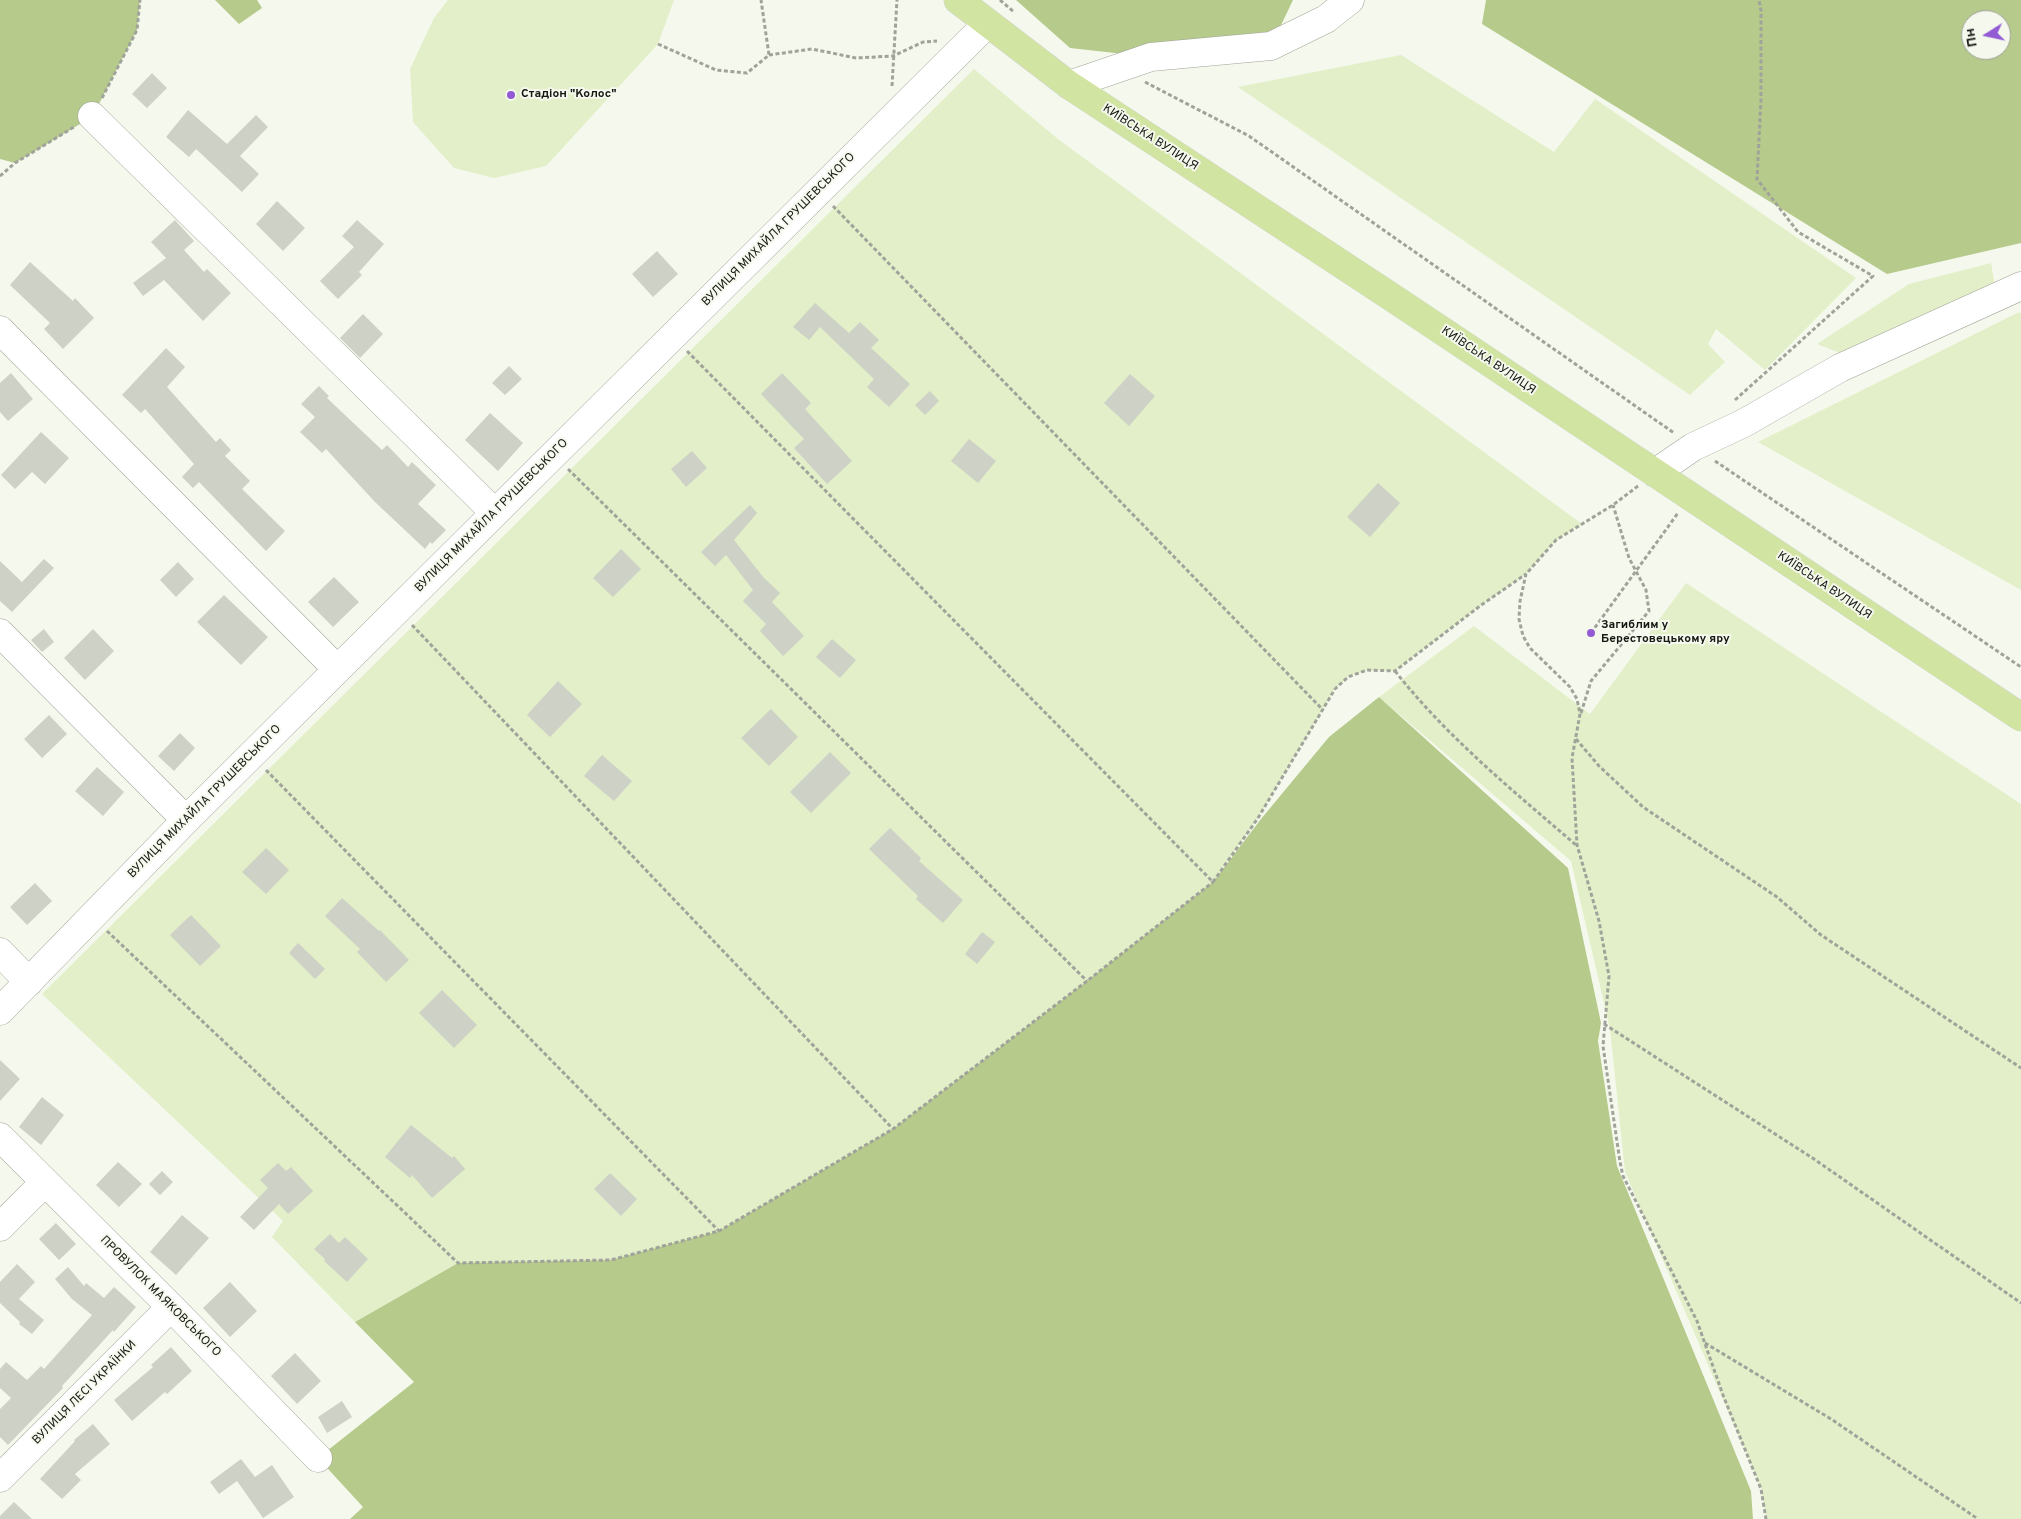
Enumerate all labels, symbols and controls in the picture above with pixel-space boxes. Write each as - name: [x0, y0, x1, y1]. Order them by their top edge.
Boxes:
- north arrow: [1961, 10, 2011, 60]
- text: Пн: [1962, 27, 1982, 48]
- place label: Стадіон "Колос": [521, 88, 616, 102]
- marker: Стадіон "Колос": [505, 89, 517, 101]
- street label: КИЇВСЬКА ВУЛИЦЯ: [1100, 102, 1200, 174]
- street label: ВУЛИЦЯ МИХАЙЛА ГРУШЕВСЬКОГО: [699, 150, 859, 310]
- street label: КИЇВСЬКА ВУЛИЦЯ: [1438, 324, 1538, 398]
- street label: ВУЛИЦЯ МИХАЙЛА ГРУШЕВСЬКОГО: [412, 436, 572, 596]
- street label: КИЇВСЬКА ВУЛИЦЯ: [1774, 549, 1874, 623]
- place label: Загиблим у Берестовецькому яру: [1601, 619, 1730, 647]
- marker: Загиблим у Берестовецькому яру: [1585, 627, 1597, 639]
- street label: ВУЛИЦЯ МИХАЙЛА ГРУШЕВСЬКОГО: [125, 722, 285, 882]
- street label: ПРОВУЛОК МАЯКОВСЬКОГО: [97, 1234, 223, 1360]
- street label: ВУЛИЦЯ ЛЕСІ УКРАЇНКИ: [30, 1338, 140, 1448]

